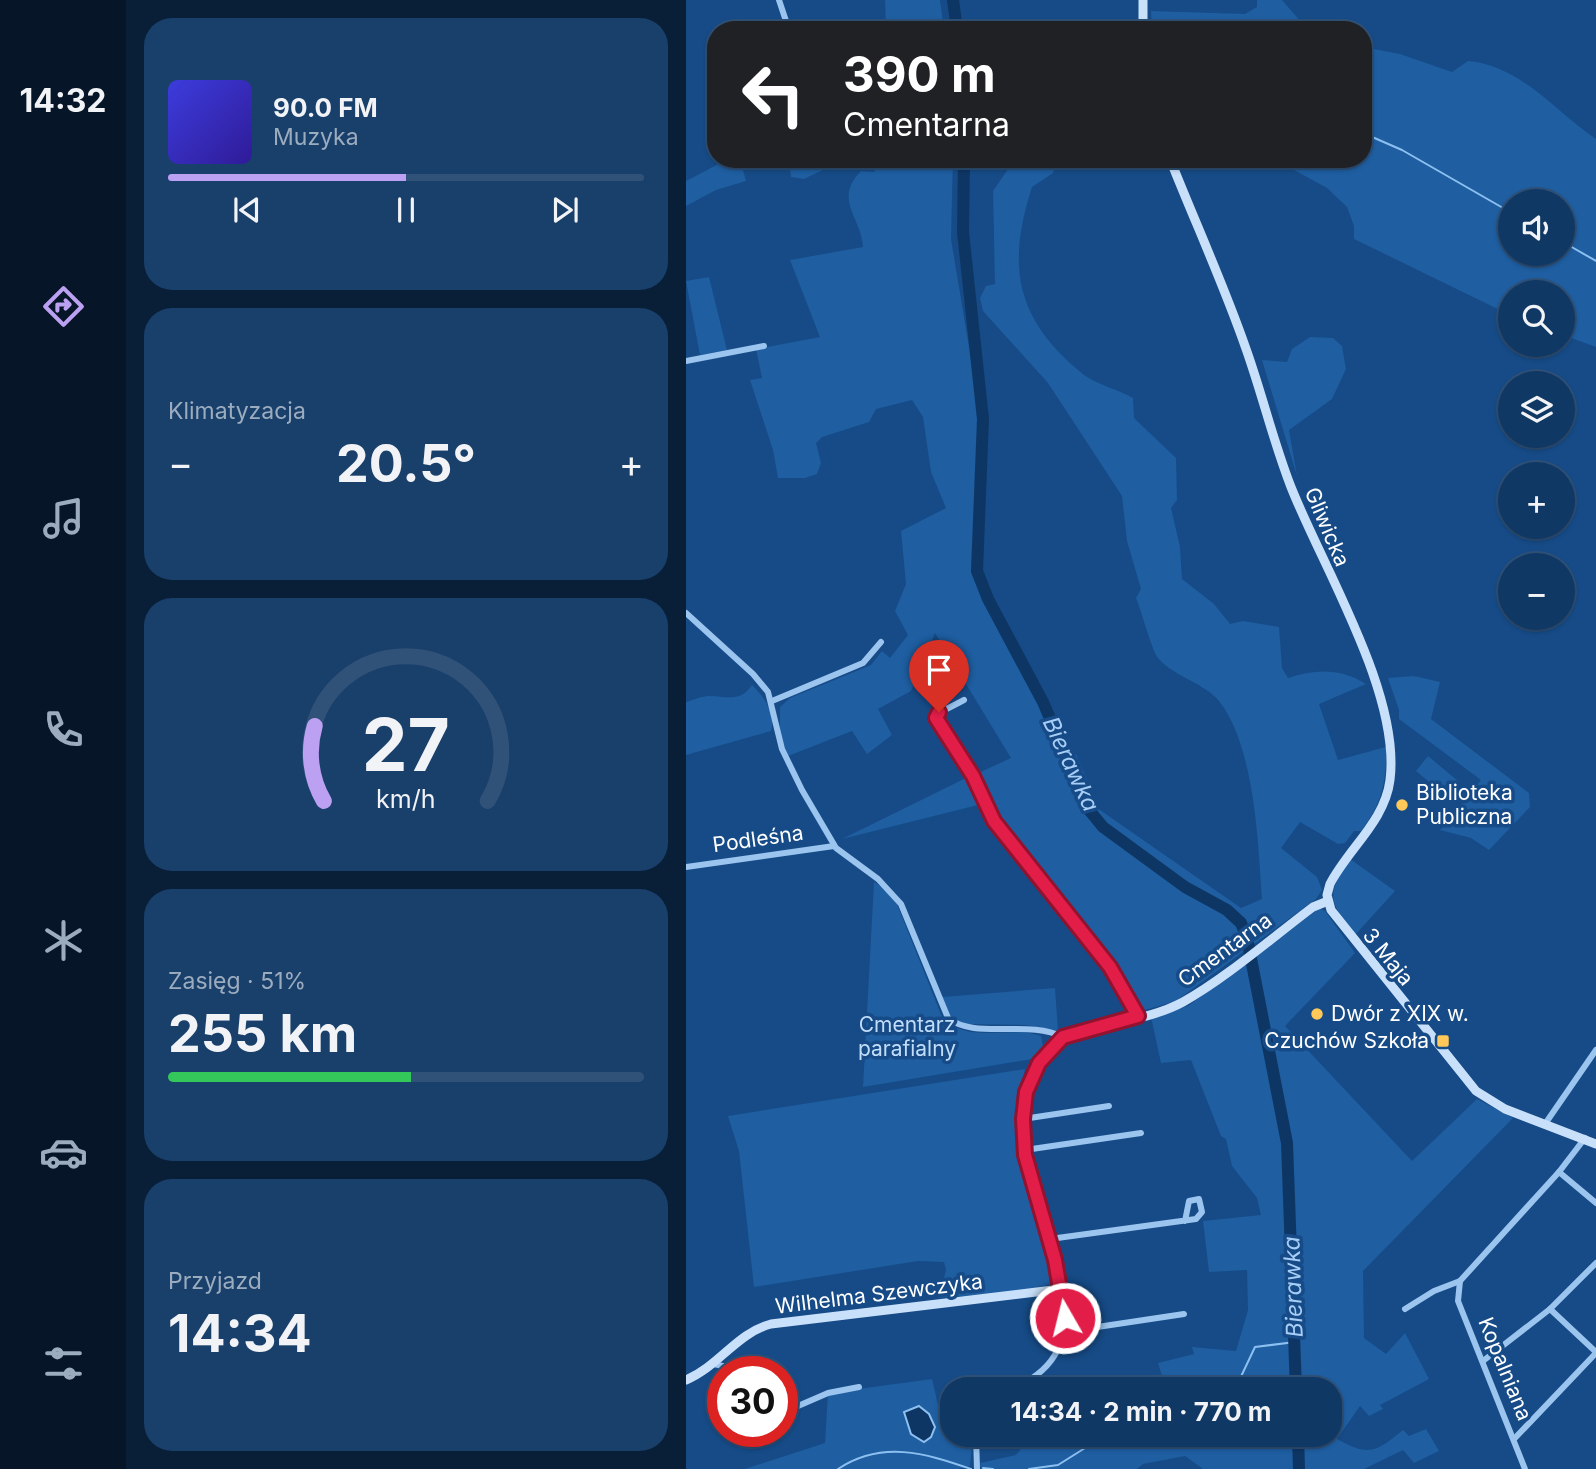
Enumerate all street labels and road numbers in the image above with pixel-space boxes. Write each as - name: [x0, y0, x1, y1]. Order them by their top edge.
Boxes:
- street label: Gliwicka: [1300, 484, 1355, 570]
- street label: Podleśna: [711, 820, 805, 857]
- street label: Cmentarna: [1173, 907, 1276, 992]
- street label: 3 Maja: [1358, 923, 1419, 990]
- street label: Wilhelma Szewczyka: [774, 1268, 984, 1319]
- street label: Kopalniana: [1473, 1313, 1538, 1424]

